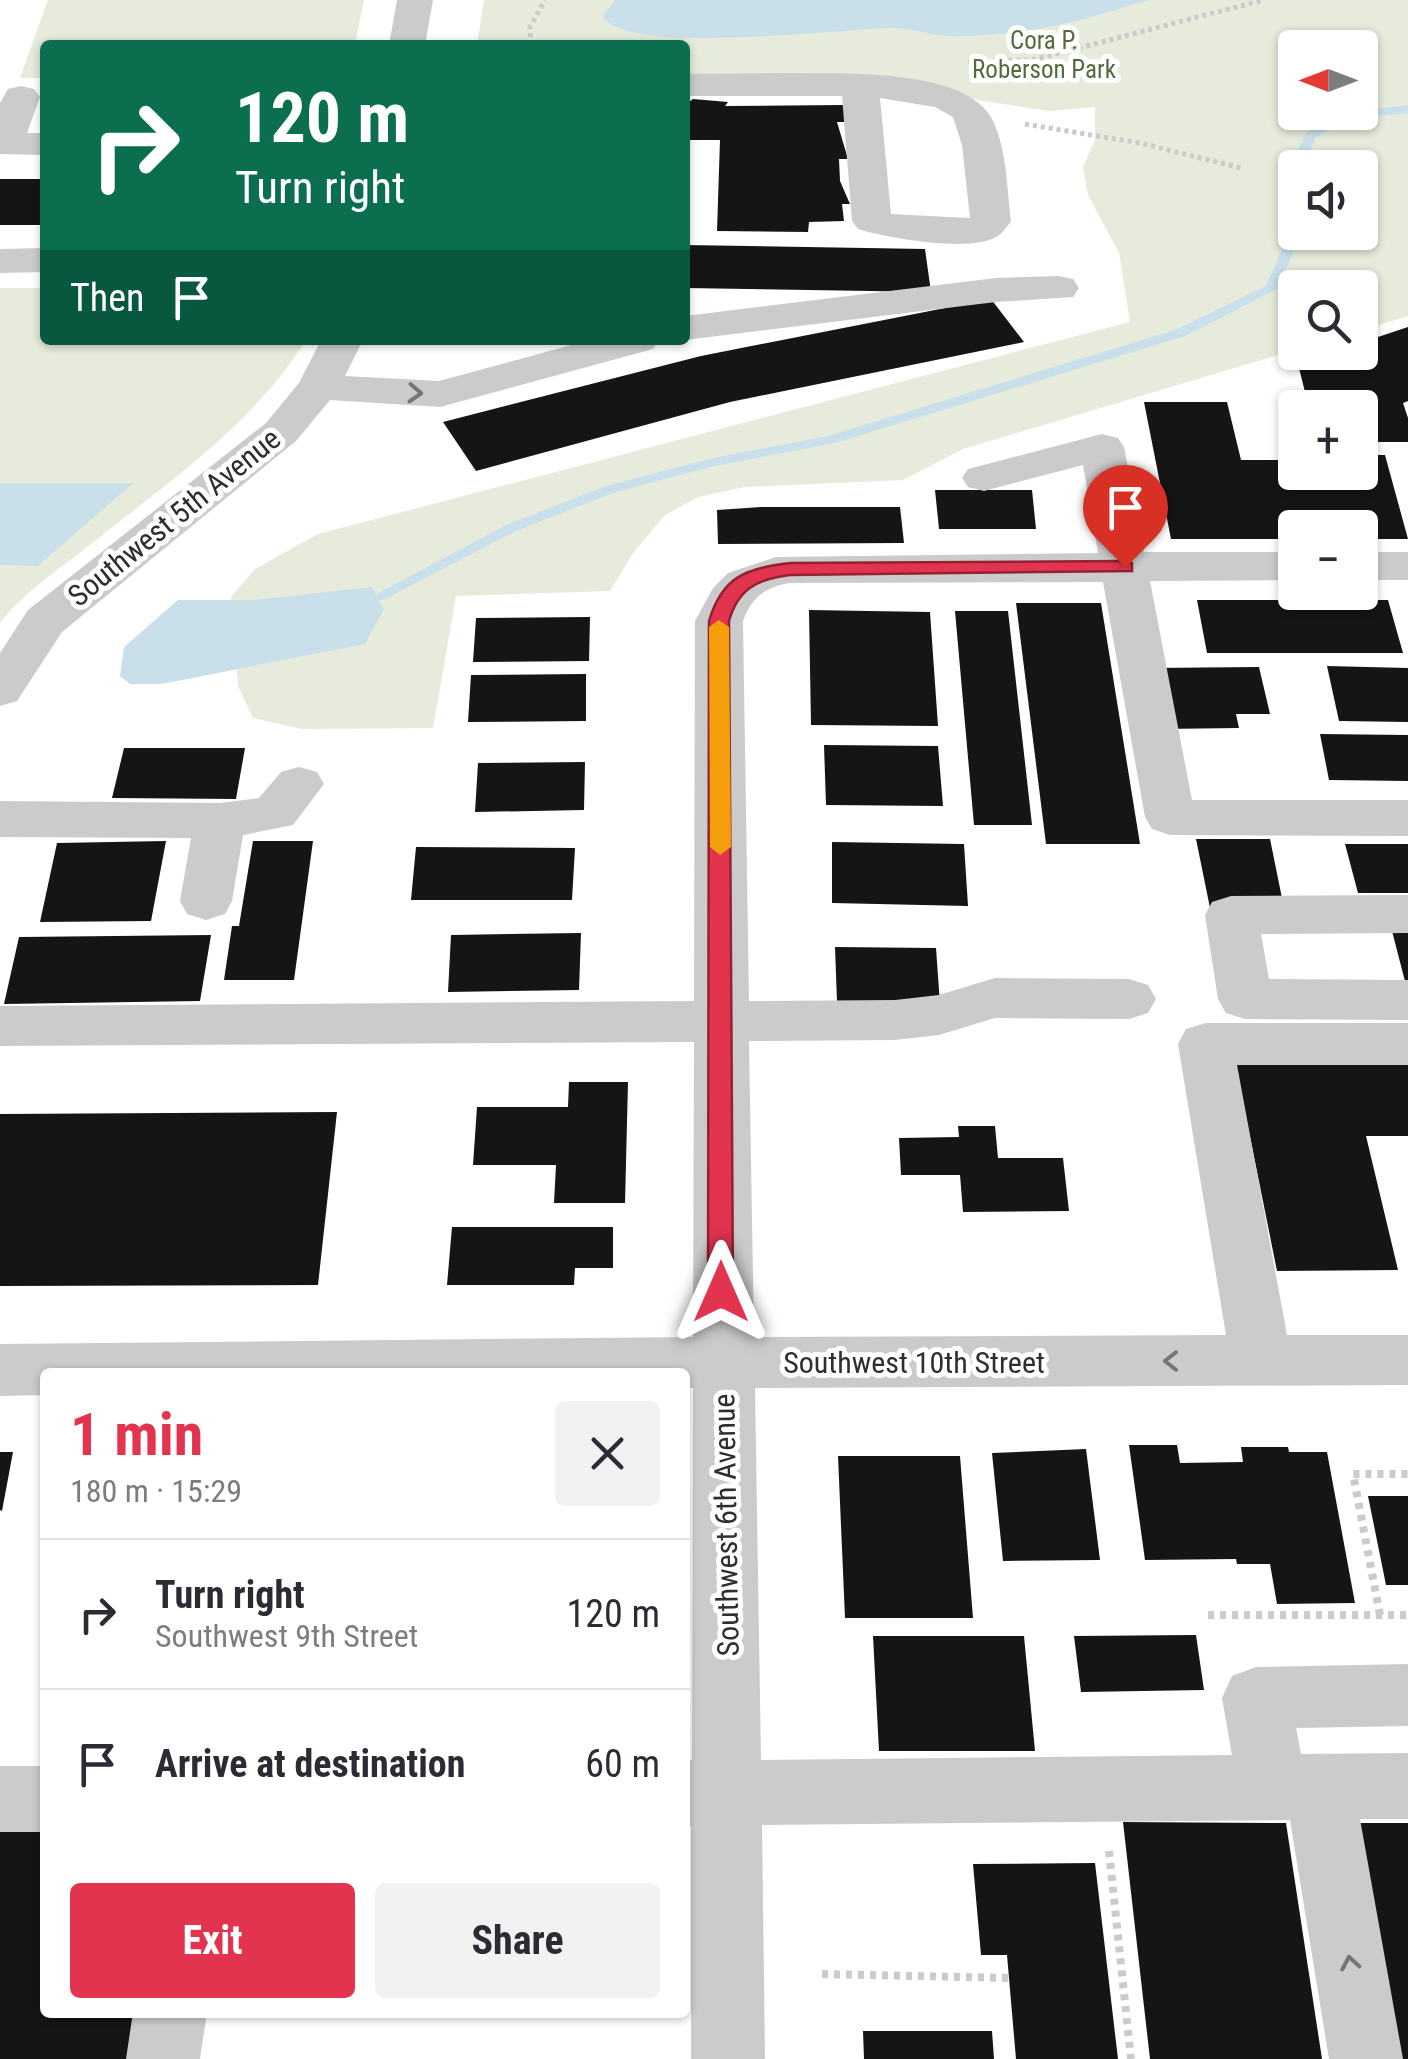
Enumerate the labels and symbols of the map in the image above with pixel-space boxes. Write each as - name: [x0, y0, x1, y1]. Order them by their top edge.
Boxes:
- park label: Cora P. Roberson Park: [972, 26, 1117, 84]
- north arrow: [1278, 30, 1378, 130]
- one-way arrow: [408, 382, 424, 403]
- street label: Southwest 5th Avenue: [61, 421, 287, 613]
- pin: [1083, 465, 1168, 568]
- position arrow: [669, 1240, 773, 1344]
- street label: Southwest 10th Street: [783, 1345, 1045, 1380]
- one-way arrow: [1162, 1350, 1178, 1372]
- street label: Southwest 6th Avenue: [706, 1393, 746, 1657]
- one-way arrow: [1340, 1955, 1361, 1971]

